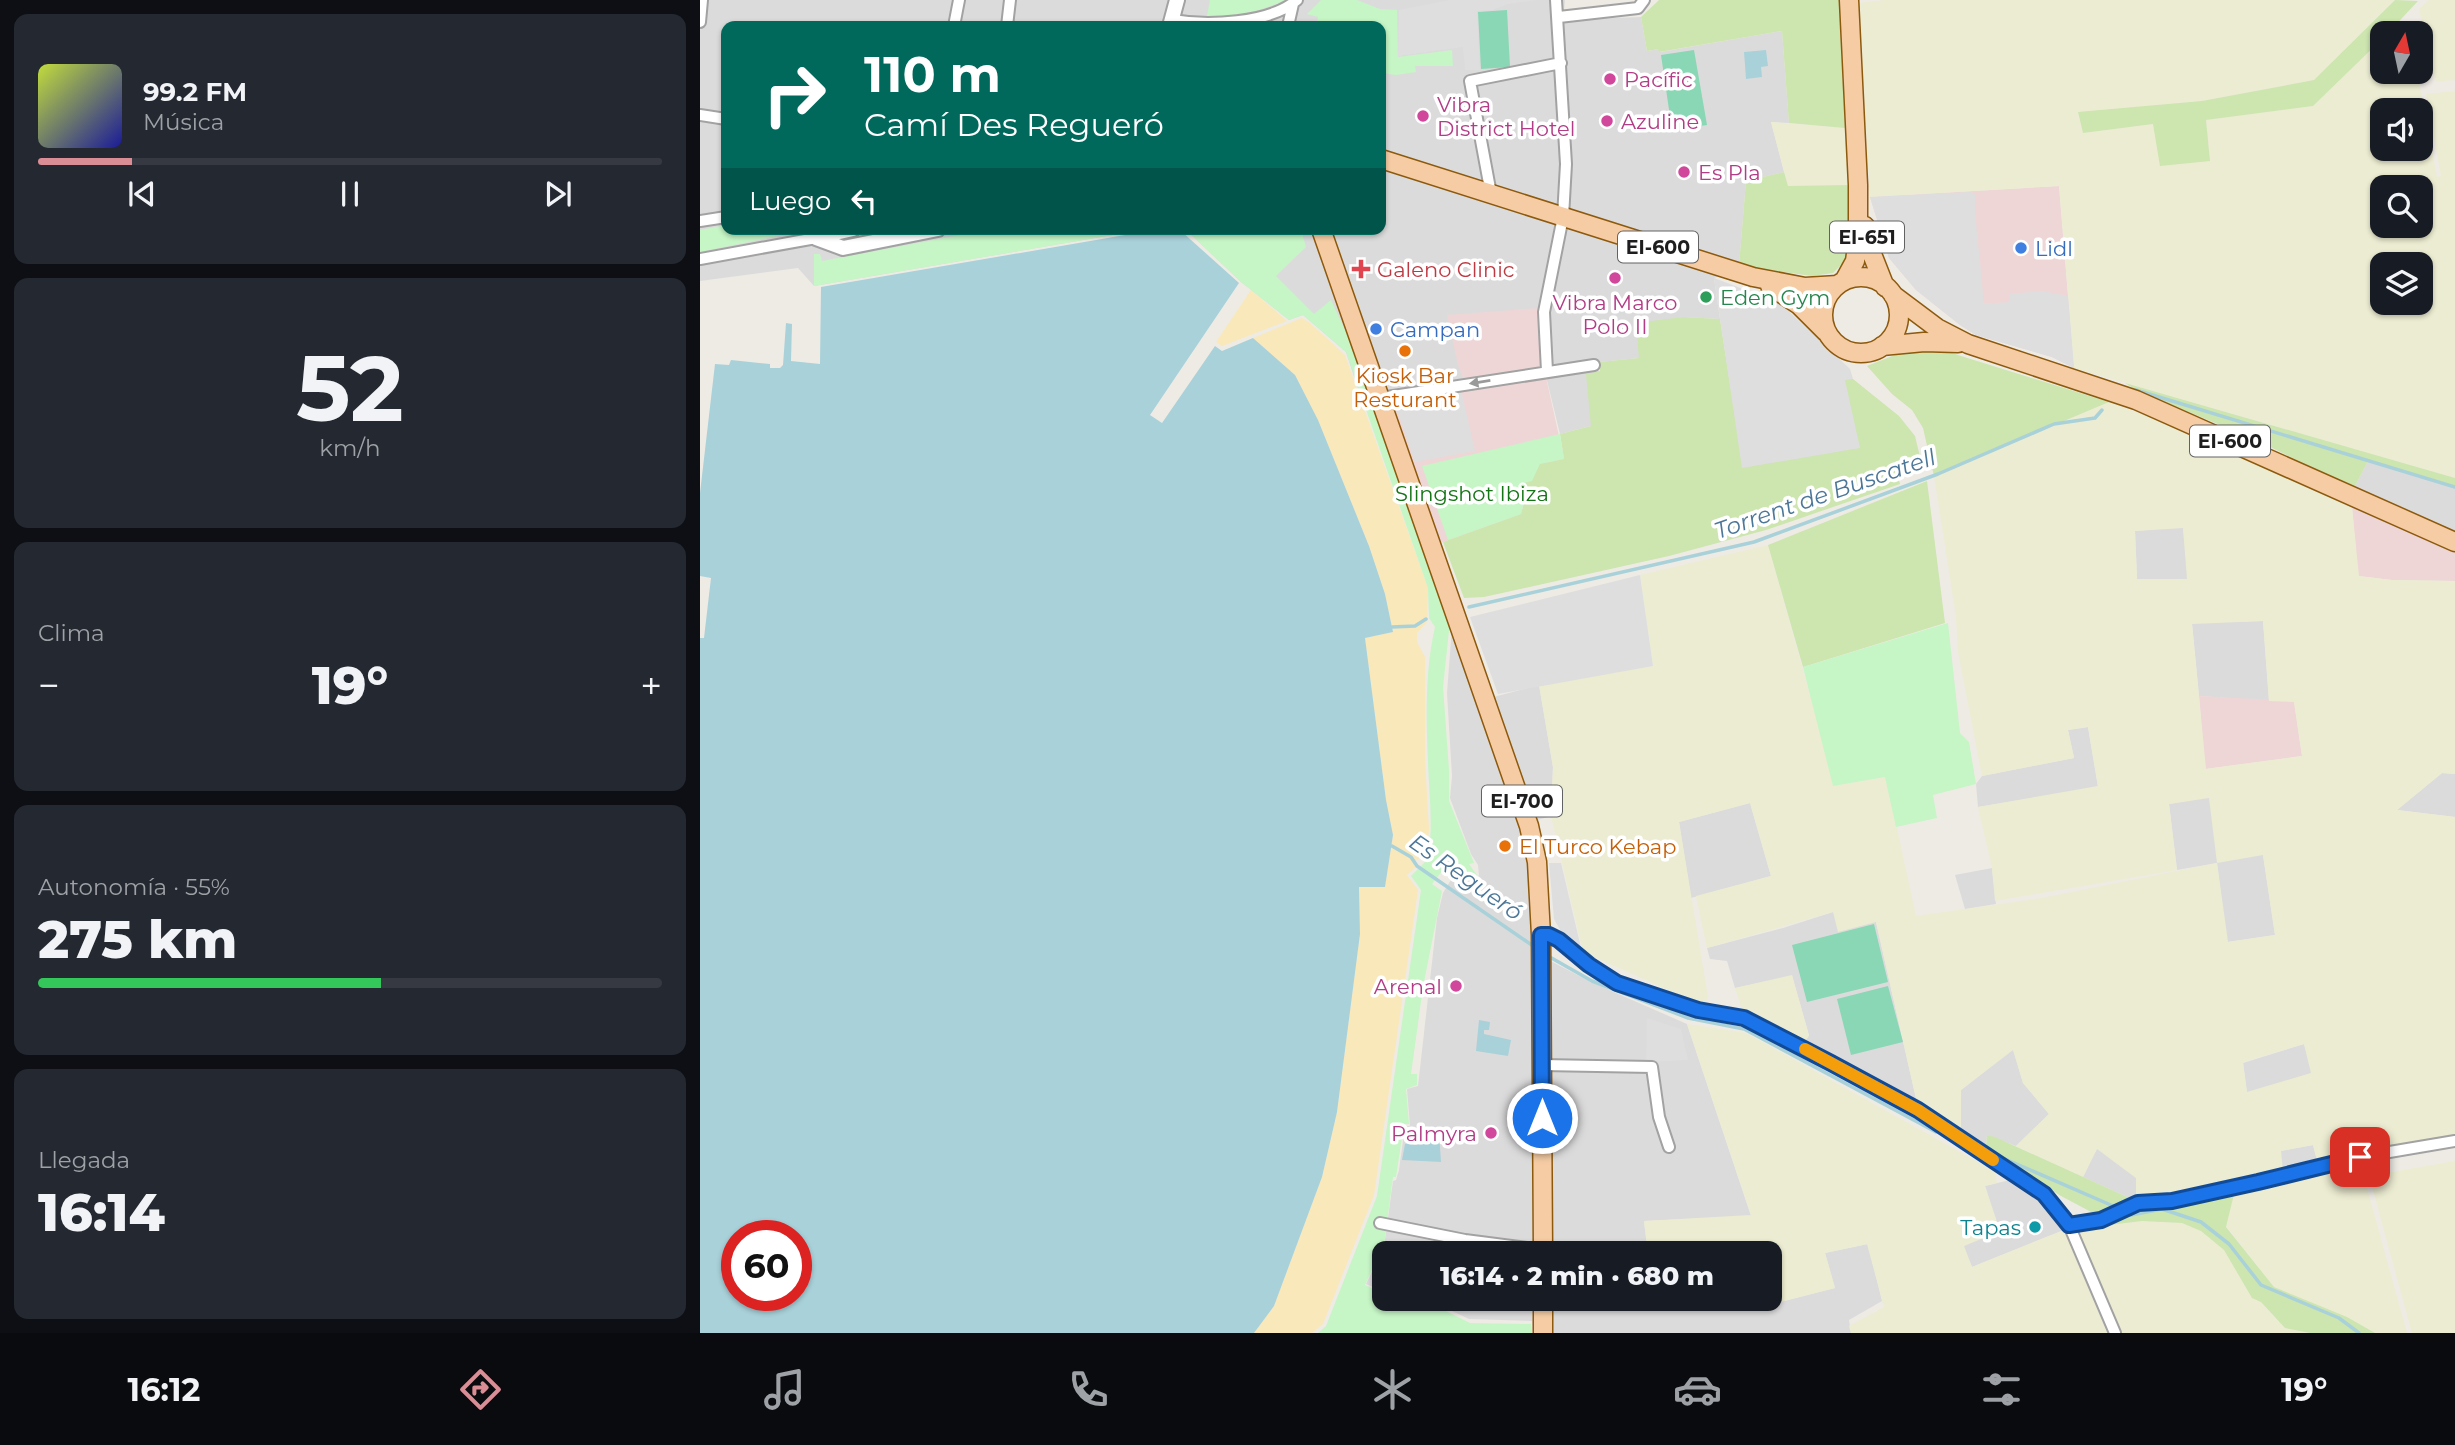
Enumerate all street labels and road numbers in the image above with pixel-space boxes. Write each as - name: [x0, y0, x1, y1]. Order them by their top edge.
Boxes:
- road number: EI-651: [1830, 221, 1904, 252]
- road number: EI-600: [1618, 232, 1698, 262]
- road number: EI-600: [2190, 426, 2270, 456]
- road number: EI-700: [1482, 786, 1562, 816]

